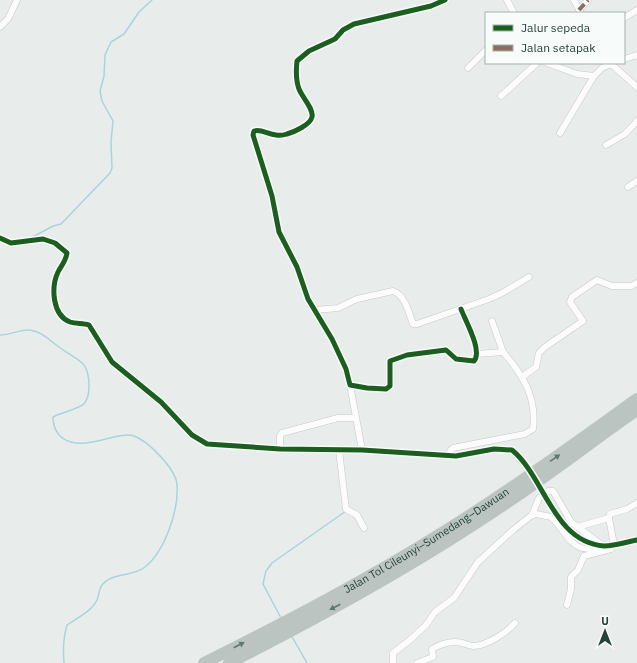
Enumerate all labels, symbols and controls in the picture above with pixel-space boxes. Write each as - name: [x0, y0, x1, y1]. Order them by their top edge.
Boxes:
- legend: [485, 12, 625, 64]
- text: Jalur sepeda: [521, 20, 591, 35]
- text: Jalan setapak: [521, 40, 596, 55]
- one-way arrow: [550, 454, 560, 462]
- street label: Jalan Tol Cileunyi–Sumedang–Dawuan: [341, 484, 512, 596]
- one-way arrow: [329, 604, 341, 610]
- north arrow: [585, 611, 625, 651]
- text: U: [601, 614, 609, 628]
- one-way arrow: [233, 642, 244, 649]

